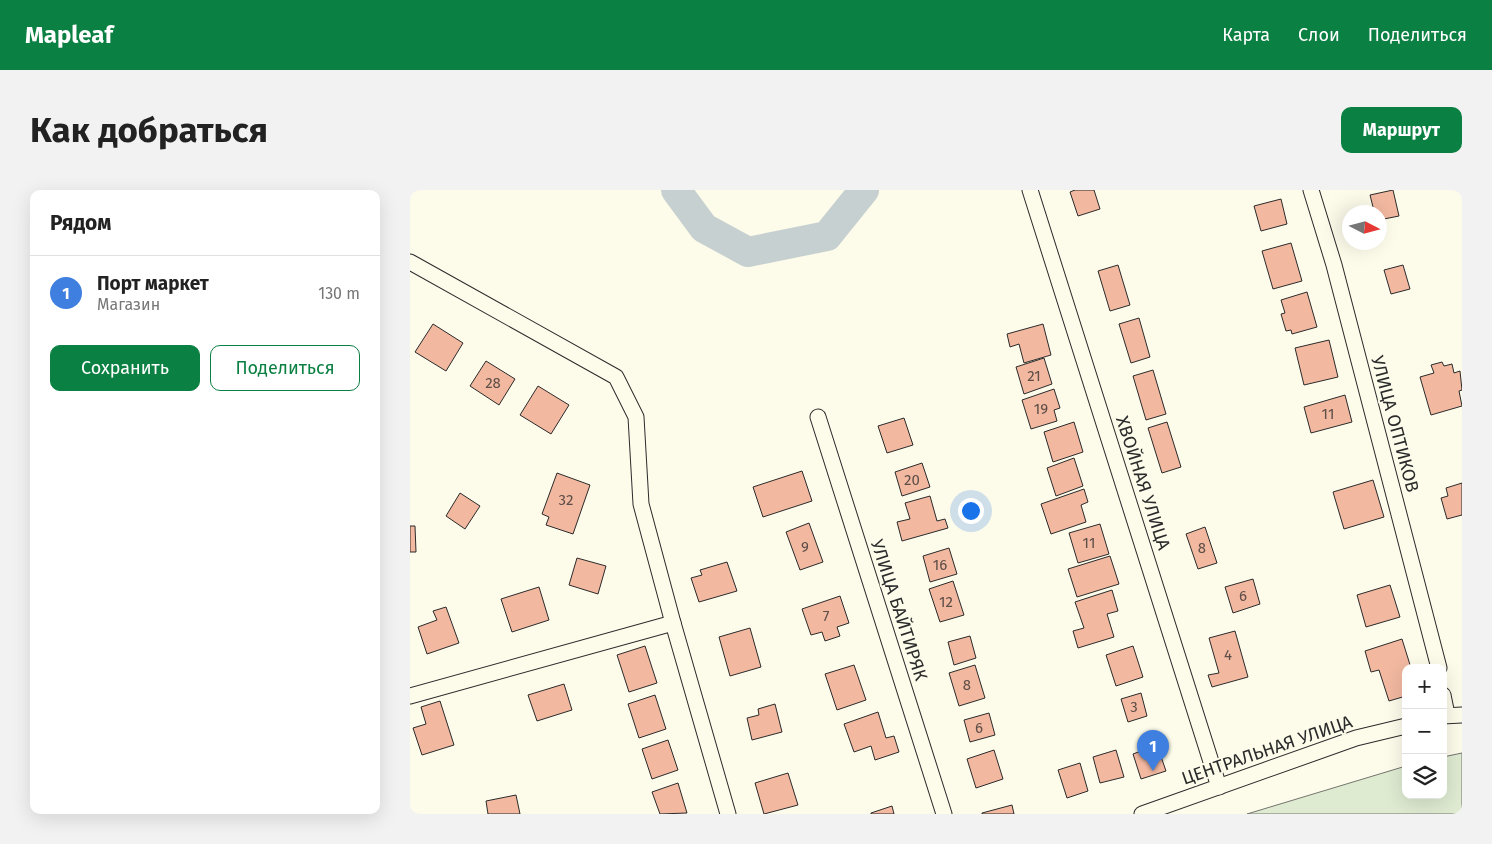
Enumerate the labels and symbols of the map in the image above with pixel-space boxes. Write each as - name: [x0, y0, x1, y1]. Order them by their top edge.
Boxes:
- north arrow: [1342, 205, 1387, 250]
- street label: УЛИЦА ОПТИКОВ: [1366, 353, 1424, 495]
- house number: 21: [1027, 367, 1041, 385]
- house number: 28: [485, 374, 501, 392]
- house number: 19: [1034, 400, 1048, 418]
- house number: 11: [1322, 405, 1334, 423]
- street label: ХВОЙНАЯ УЛИЦА: [1111, 413, 1175, 553]
- house number: 20: [904, 471, 920, 489]
- house number: 32: [559, 491, 573, 509]
- your location: [958, 498, 984, 524]
- house number: 11: [1083, 534, 1095, 552]
- street label: УЛИЦА БАЙТИРЯК: [866, 537, 932, 684]
- house number: 9: [801, 538, 809, 556]
- house number: 8: [1198, 539, 1206, 557]
- house number: 16: [933, 556, 947, 574]
- house number: 6: [1239, 587, 1247, 605]
- house number: 12: [939, 593, 953, 611]
- house number: 7: [823, 607, 830, 625]
- house number: 4: [1224, 646, 1232, 664]
- house number: 8: [963, 676, 971, 694]
- house number: 3: [1130, 698, 1138, 716]
- street label: ЦЕНТРАЛЬНАЯ УЛИЦА: [1179, 710, 1356, 790]
- house number: 6: [975, 719, 983, 737]
- pin: 1: [1137, 730, 1169, 771]

